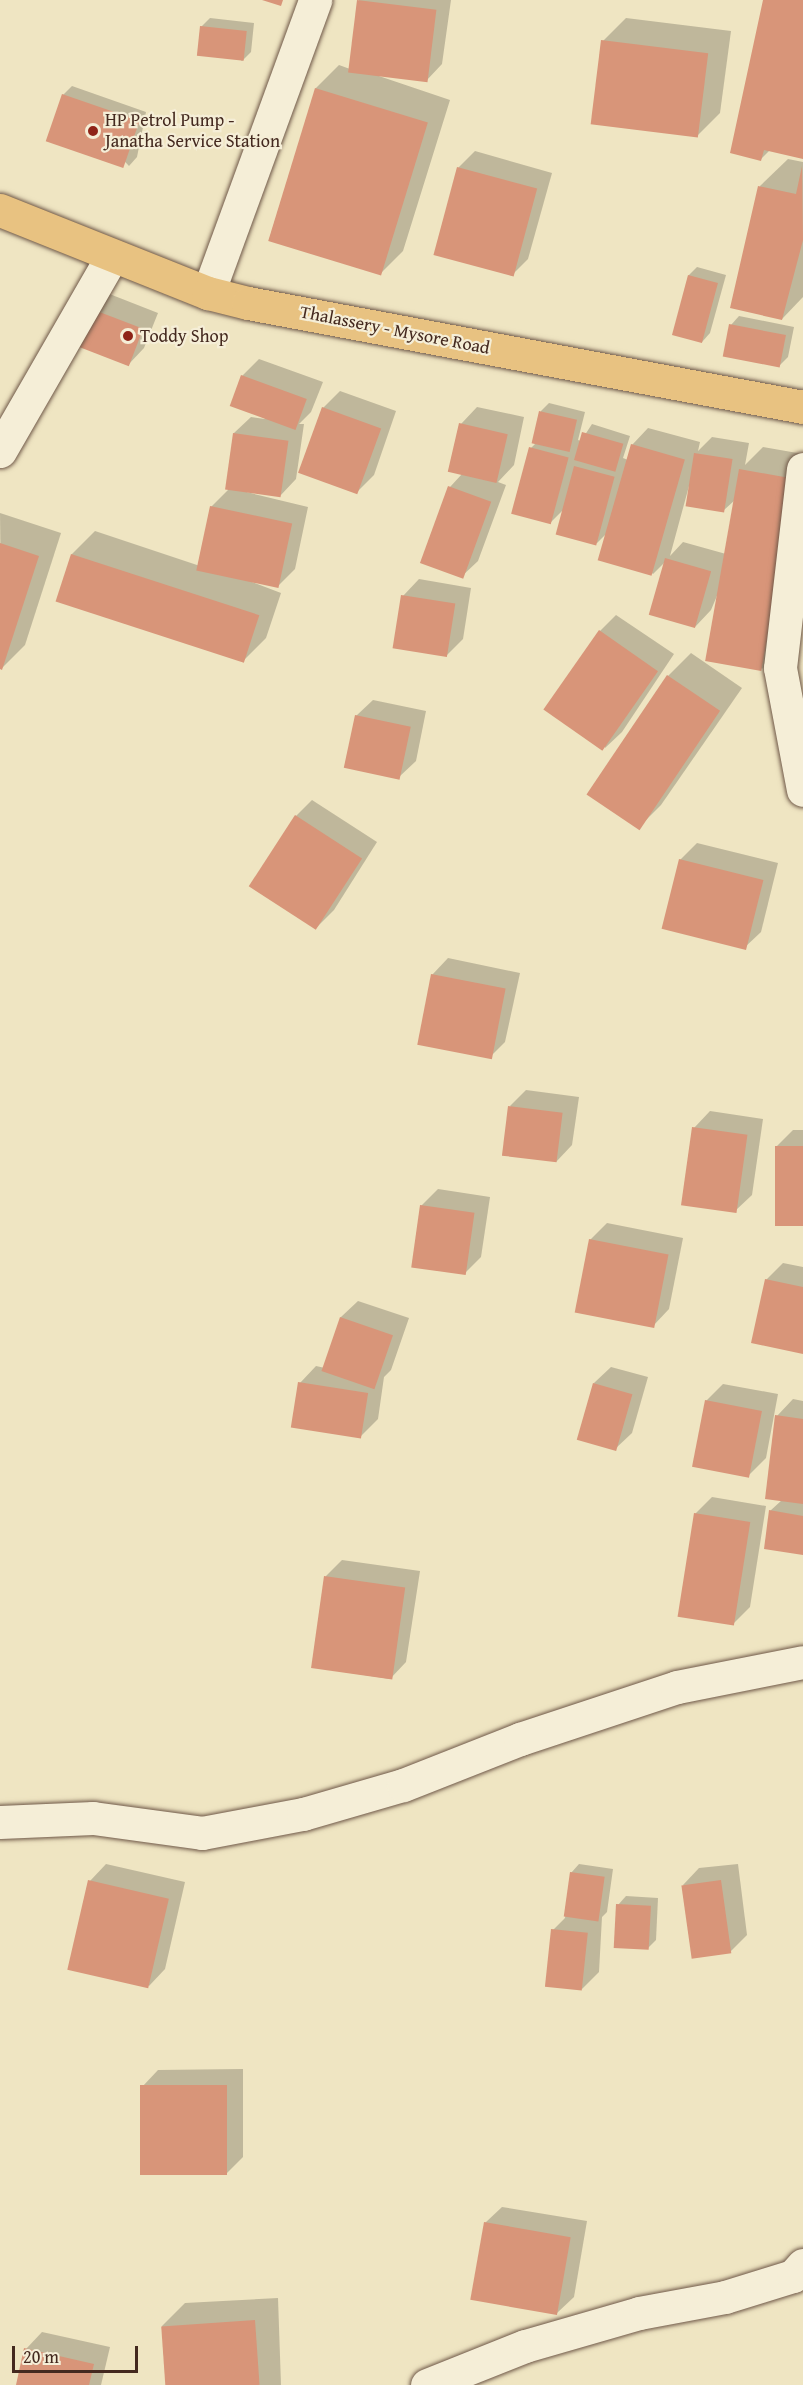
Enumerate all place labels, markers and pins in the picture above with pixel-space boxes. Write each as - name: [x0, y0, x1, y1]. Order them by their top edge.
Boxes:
- place label: HP Petrol Pump - Janatha Service Station: [105, 110, 280, 152]
- marker: HP Petrol Pump - Janatha Service Station: [86, 124, 100, 138]
- place label: Toddy Shop: [140, 325, 229, 347]
- marker: Toddy Shop: [121, 329, 135, 343]

